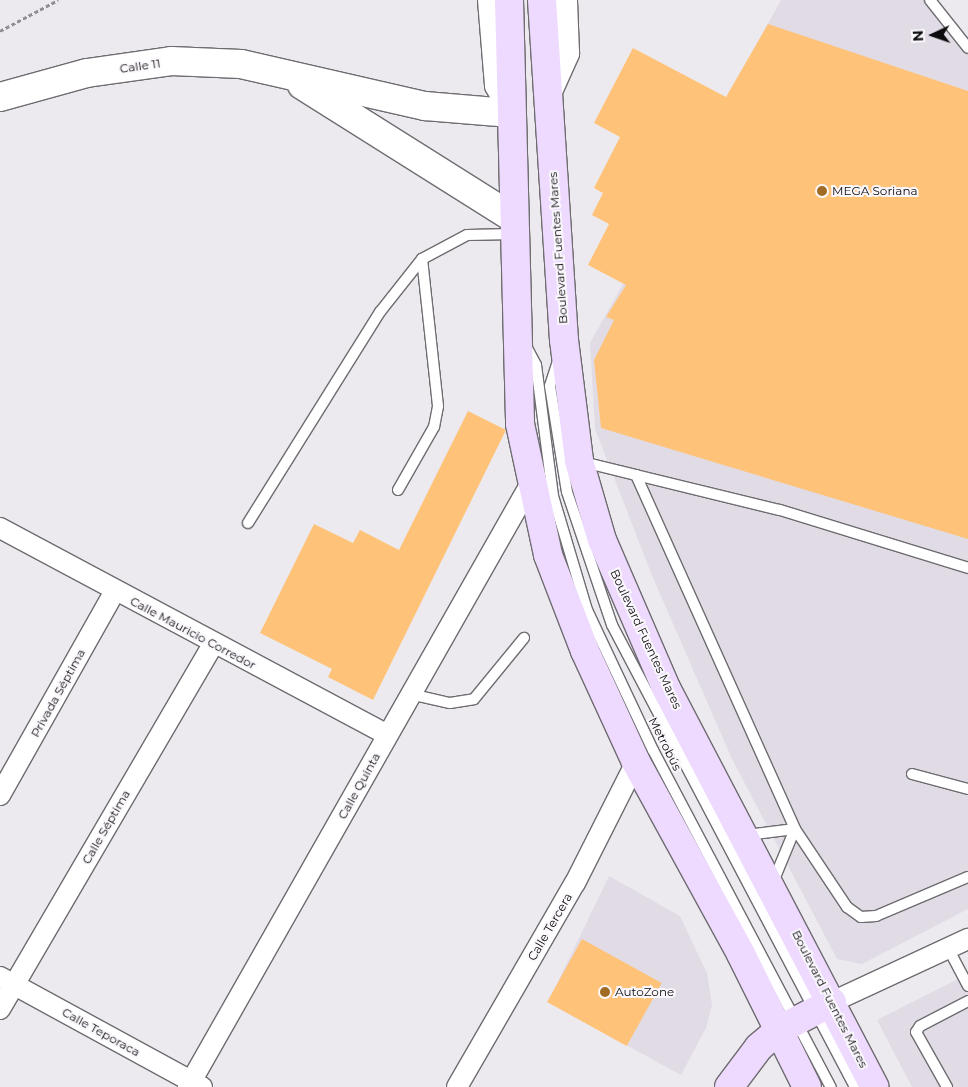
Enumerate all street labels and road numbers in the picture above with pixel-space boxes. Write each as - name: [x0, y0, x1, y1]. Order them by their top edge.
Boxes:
- street label: Calle 11: [119, 56, 161, 76]
- street label: Boulevard Fuentes Mares: [546, 172, 570, 324]
- street label: Boulevard Fuentes Mares: [607, 567, 685, 711]
- street label: Calle Mauricio Corredor: [128, 594, 258, 672]
- street label: Privada Séptima: [28, 646, 88, 740]
- street label: Metrobús: [645, 715, 685, 773]
- street label: Calle Quinta: [335, 750, 383, 822]
- street label: Calle Séptima: [79, 787, 133, 867]
- street label: Calle Tercera: [525, 891, 575, 963]
- street label: Boulevard Fuentes Mares: [789, 928, 871, 1070]
- street label: Calle Teporaca: [60, 1005, 142, 1059]

